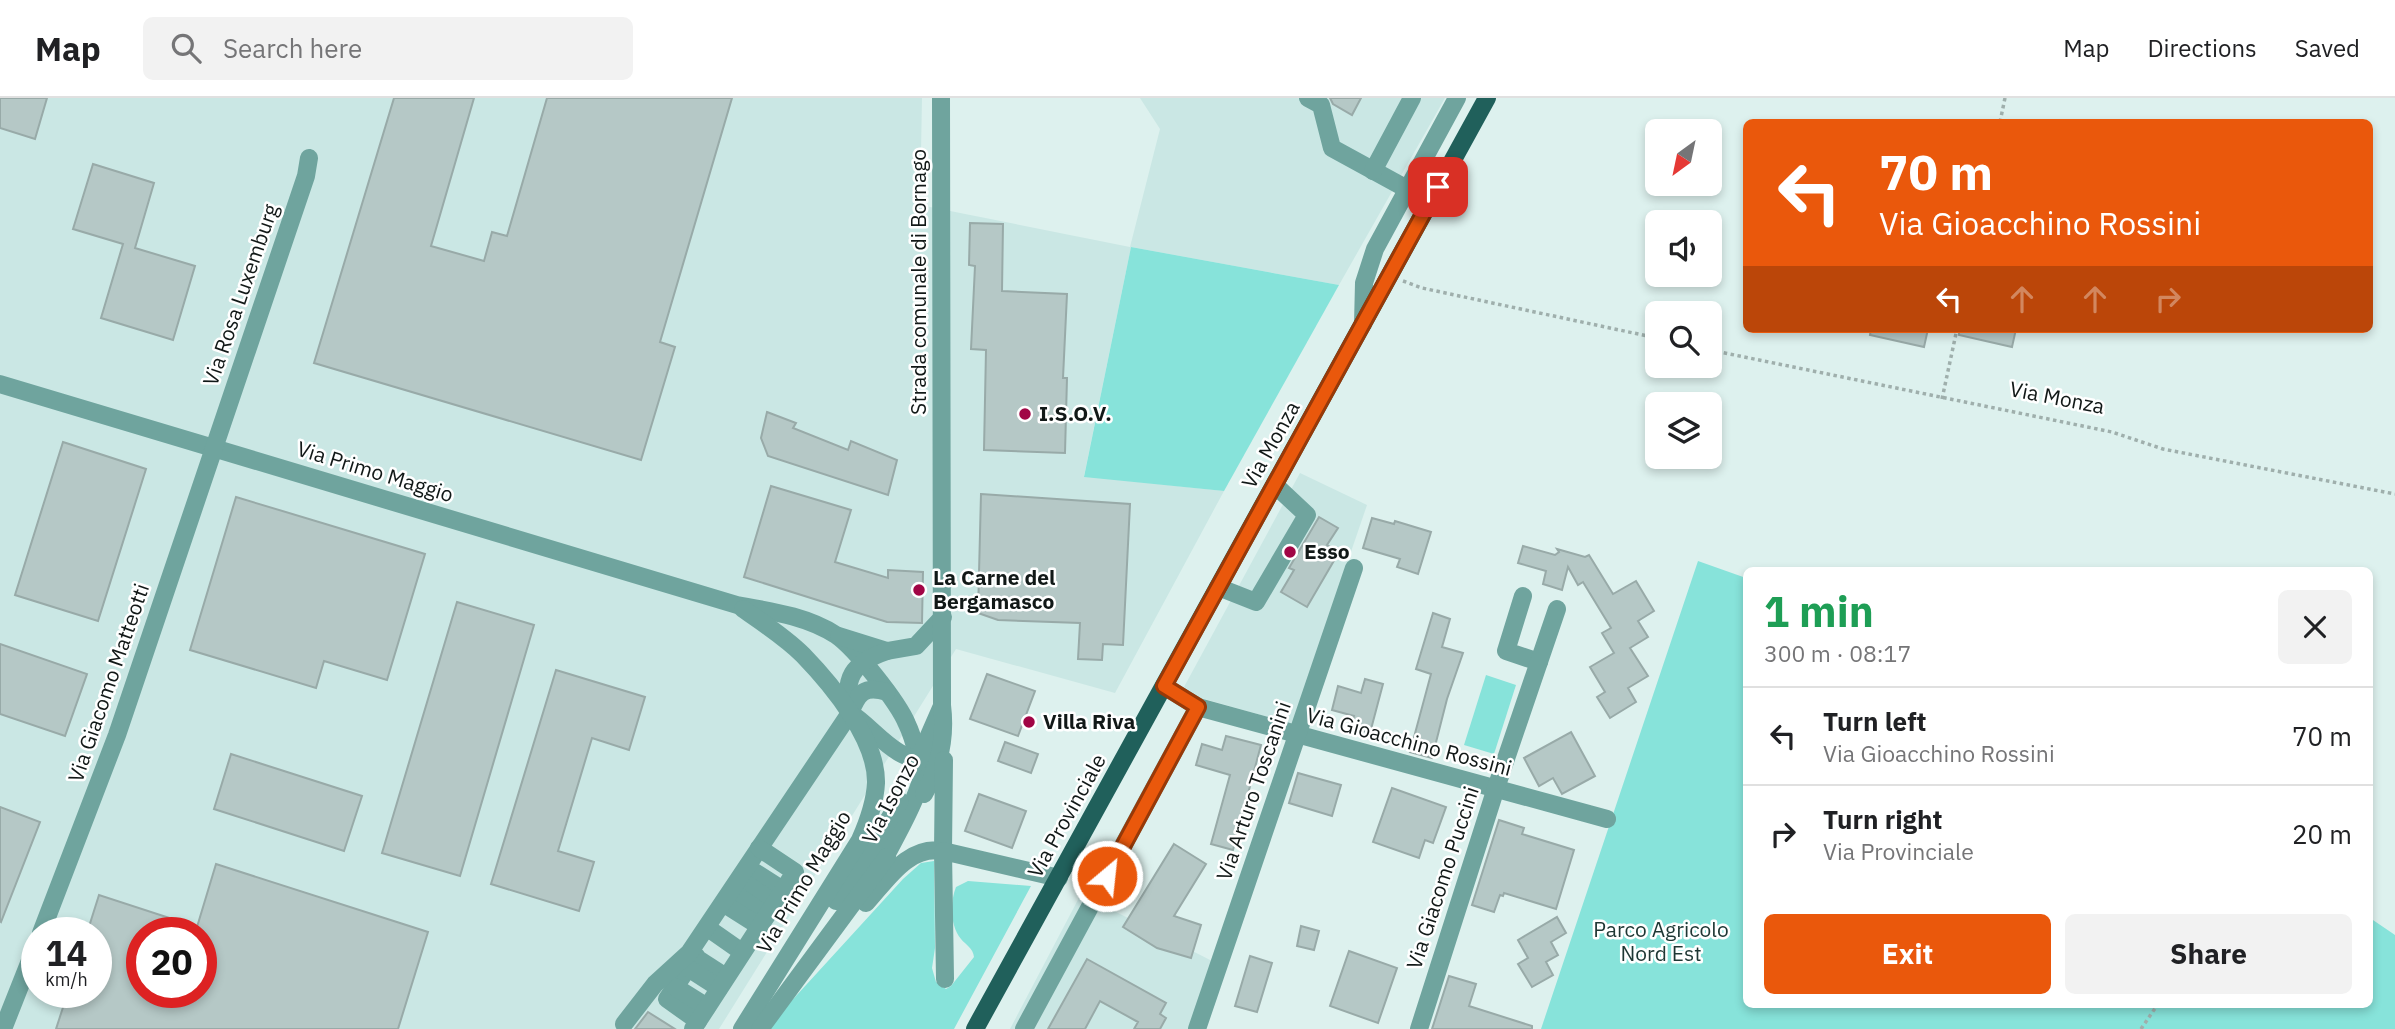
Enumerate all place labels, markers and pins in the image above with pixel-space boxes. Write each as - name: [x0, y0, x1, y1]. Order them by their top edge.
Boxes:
- pin: [1408, 157, 1468, 217]
- place label: I.S.O.V.: [1039, 399, 1112, 427]
- marker: I.S.O.V.: [1017, 406, 1033, 422]
- place label: Esso: [1304, 537, 1350, 565]
- marker: Esso: [1282, 544, 1298, 560]
- place label: La Carne del Bergamasco: [933, 563, 1055, 615]
- marker: La Carne del Bergamasco: [911, 582, 927, 598]
- place label: Villa Riva: [1043, 707, 1135, 735]
- marker: Villa Riva: [1021, 714, 1037, 730]

